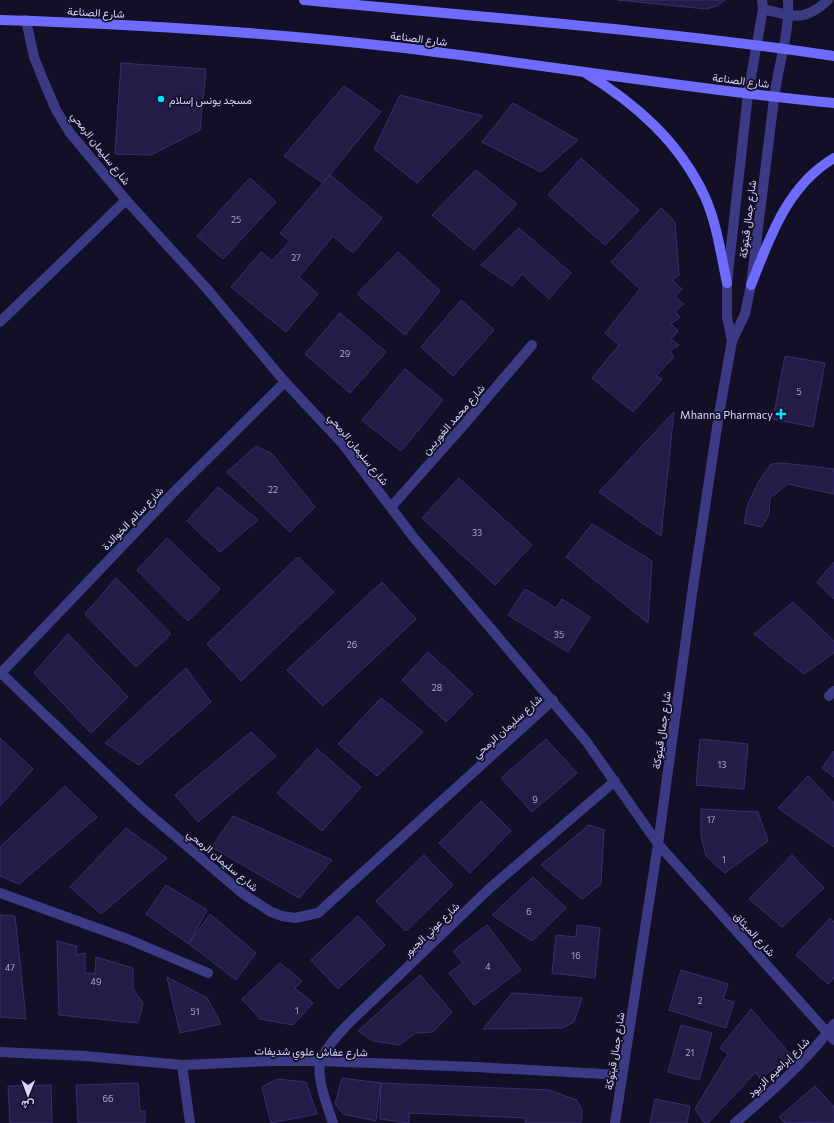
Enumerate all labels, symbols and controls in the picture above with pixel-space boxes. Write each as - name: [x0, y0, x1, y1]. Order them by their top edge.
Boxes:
- street label: شارع الصناعة: [67, 4, 125, 22]
- street label: شارع الصناعة: [389, 28, 449, 50]
- street label: شارع الصناعة: [711, 70, 771, 92]
- place label: مسجد يونس إسلام: [169, 93, 252, 108]
- marker: مسجد يونس إسلام: [156, 94, 166, 104]
- street label: شارع سليمان الرمحي: [65, 109, 134, 190]
- street label: شارع جمال قيتوكة: [736, 179, 760, 259]
- house number: 25: [231, 214, 241, 225]
- house number: 27: [291, 252, 301, 263]
- house number: 29: [340, 348, 350, 359]
- street label: شارع محمد الغوريين: [419, 381, 489, 458]
- house number: 5: [796, 386, 802, 397]
- place label: Mhanna Pharmacy: [680, 408, 773, 421]
- marker: Mhanna Pharmacy: [776, 409, 786, 419]
- street label: شارع سليمان الرمحي: [323, 410, 392, 490]
- street label: شارع سالم الخوالدة: [99, 483, 167, 554]
- house number: 22: [268, 484, 278, 495]
- house number: 33: [472, 527, 482, 538]
- house number: 35: [554, 629, 564, 640]
- house number: 26: [347, 639, 357, 650]
- house number: 28: [432, 682, 442, 693]
- street label: شارع جمال قيتوكة: [649, 690, 675, 770]
- street label: شارع سليمان الرمحي: [470, 691, 547, 763]
- house number: 13: [718, 759, 726, 770]
- house number: 9: [532, 794, 538, 805]
- house number: 17: [707, 814, 716, 825]
- street label: شارع سليمان الرمحي: [182, 826, 261, 897]
- house number: 1: [722, 854, 726, 865]
- street label: شارع عوني الجبور: [400, 899, 465, 963]
- house number: 6: [526, 906, 532, 917]
- street label: شارع الميثاق: [730, 909, 778, 960]
- house number: 16: [571, 950, 581, 961]
- house number: 4: [485, 961, 491, 972]
- house number: 47: [5, 962, 15, 973]
- house number: 49: [91, 976, 101, 987]
- house number: 2: [698, 995, 703, 1006]
- house number: 1: [295, 1005, 299, 1016]
- house number: 51: [190, 1006, 200, 1017]
- street label: شارع جمال قيتوكة: [601, 1011, 629, 1091]
- street label: شارع إبراهيم الزيود: [744, 1034, 813, 1101]
- street label: شارع عفاش علوي شديفات: [254, 1044, 368, 1062]
- house number: 21: [686, 1047, 694, 1058]
- north arrow: [8, 1075, 48, 1115]
- house number: 66: [103, 1093, 113, 1104]
- text: ش: [21, 1098, 35, 1112]

